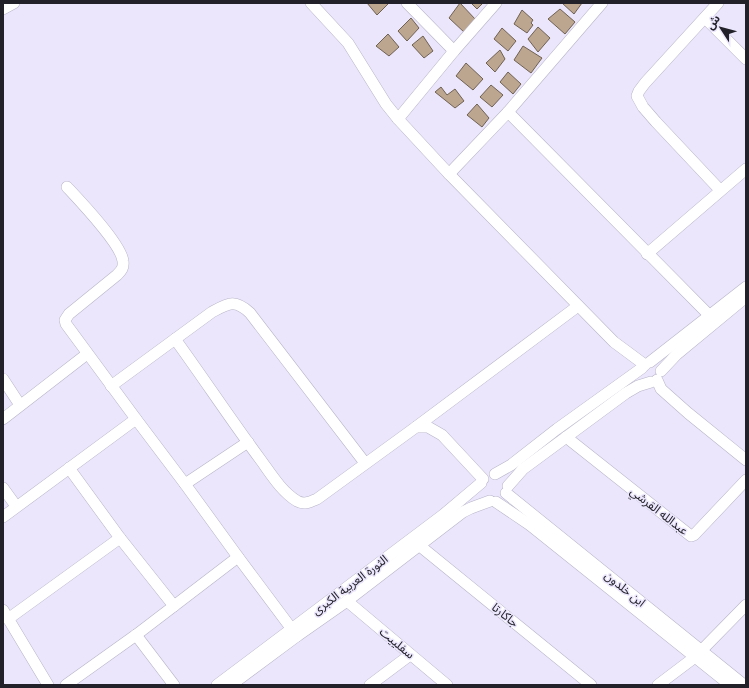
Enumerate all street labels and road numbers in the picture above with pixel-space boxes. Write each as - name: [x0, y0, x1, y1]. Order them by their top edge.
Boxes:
- street label: عبدالله القرشي: [626, 484, 691, 540]
- street label: الثورة العربية الكبرى: [309, 552, 391, 618]
- street label: ابن خلدون: [602, 568, 648, 610]
- street label: جاكارتا: [489, 600, 521, 630]
- street label: سفلييت: [377, 624, 417, 662]

